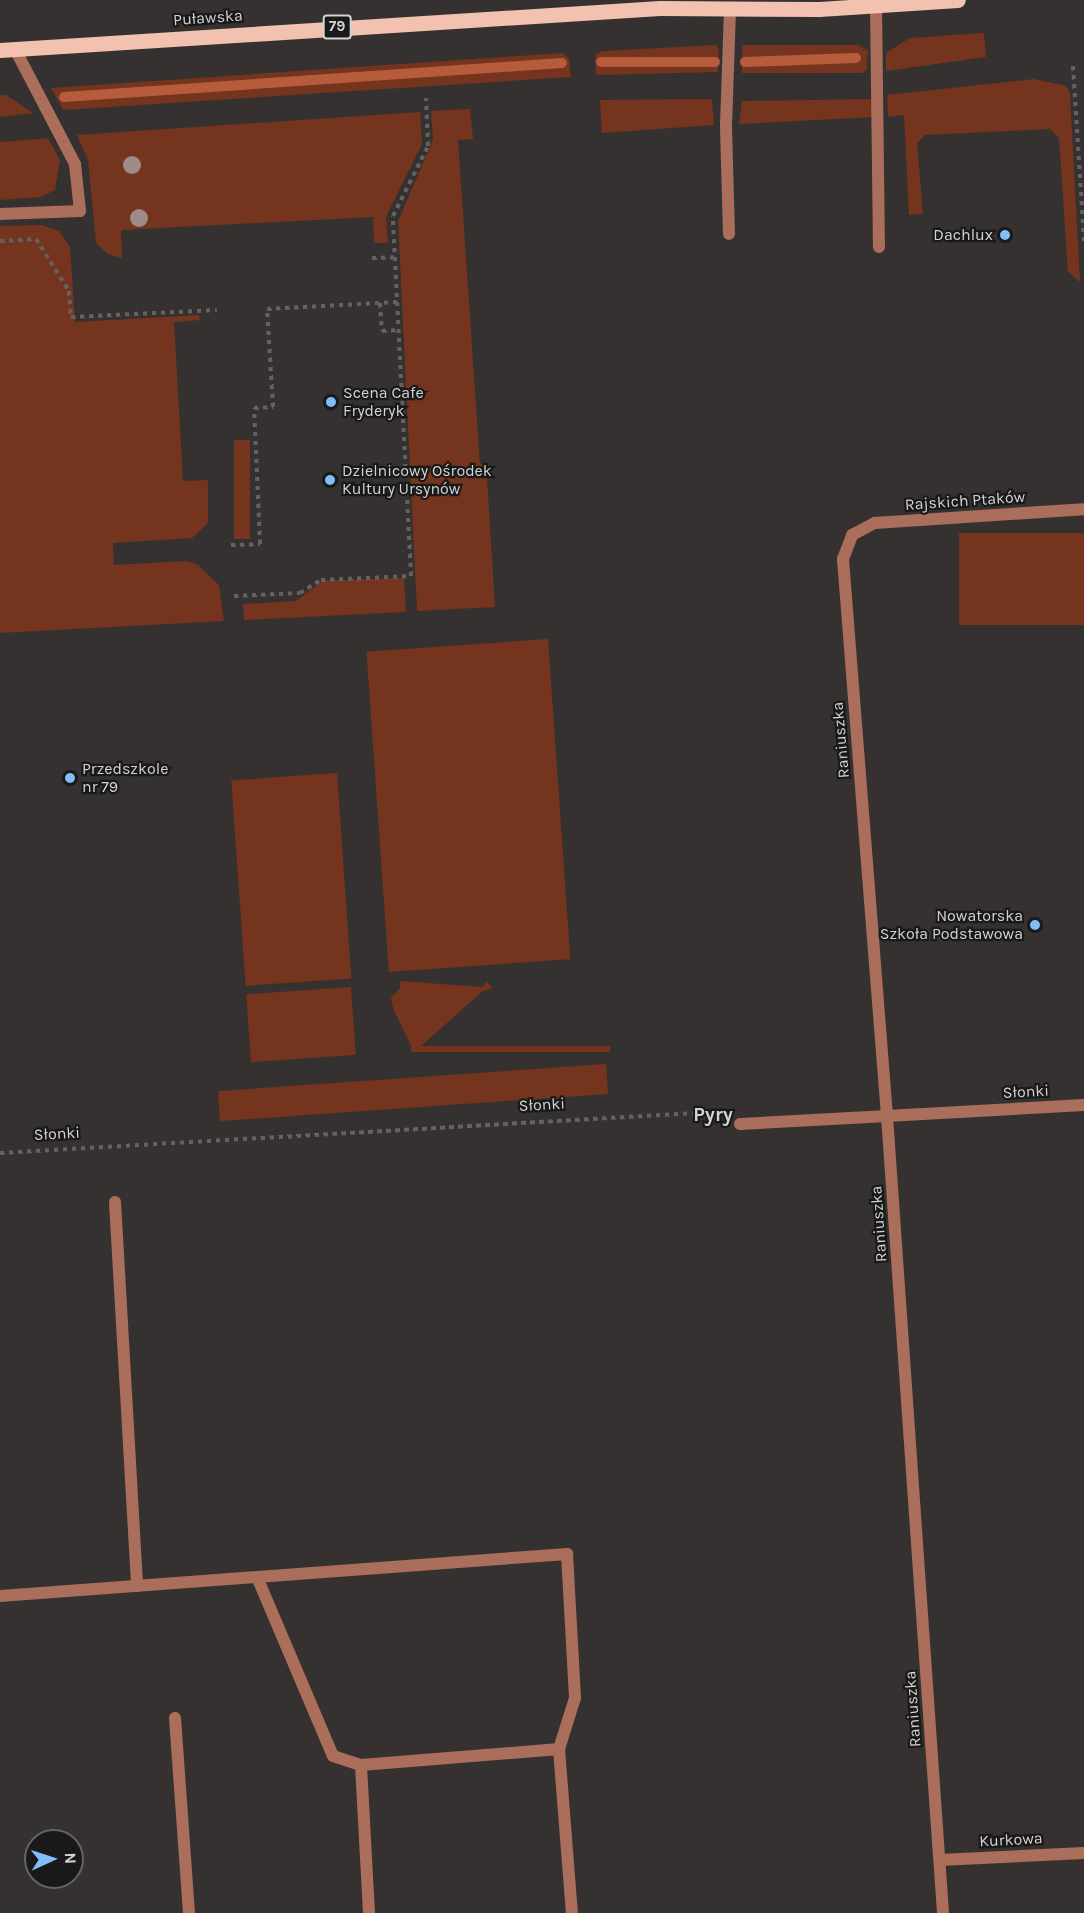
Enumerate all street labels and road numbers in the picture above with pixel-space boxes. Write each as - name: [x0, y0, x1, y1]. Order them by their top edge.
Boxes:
- street label: Puławska: [173, 6, 243, 30]
- road number: 79: [322, 15, 352, 39]
- street label: Rajskich Ptaków: [904, 487, 1026, 515]
- street label: Raniuszka: [828, 701, 854, 779]
- street label: Słonki: [1002, 1081, 1050, 1103]
- street label: Słonki: [518, 1094, 566, 1116]
- street label: Słonki: [33, 1123, 81, 1145]
- street label: Raniuszka: [867, 1185, 891, 1263]
- street label: Raniuszka: [901, 1670, 925, 1748]
- street label: Kurkowa: [979, 1829, 1043, 1851]

